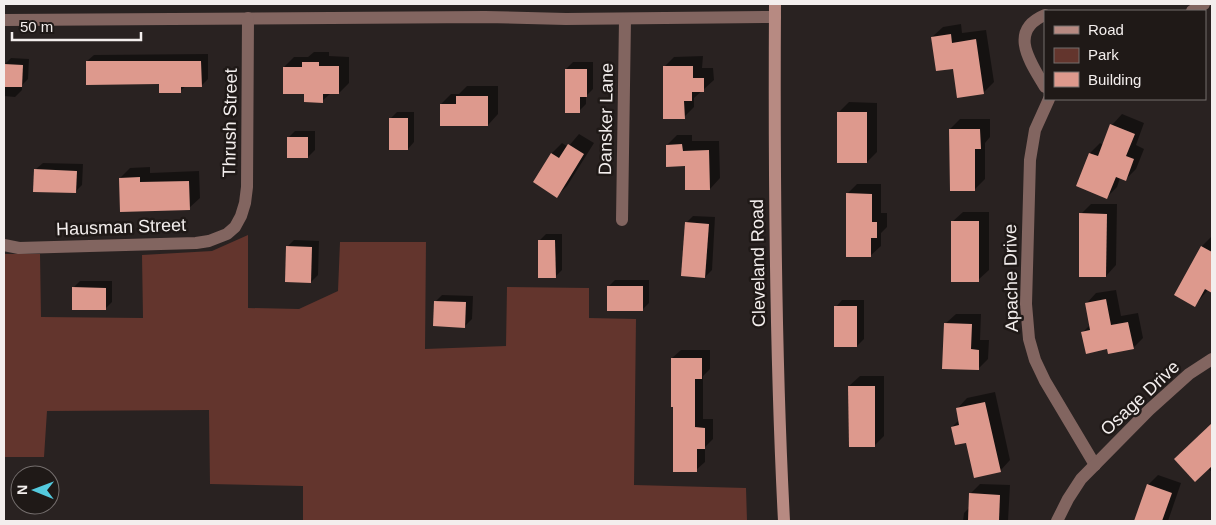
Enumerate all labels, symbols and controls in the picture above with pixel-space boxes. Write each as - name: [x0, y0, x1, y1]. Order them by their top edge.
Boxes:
- scale bar: [12, 10, 141, 42]
- legend: [1044, 10, 1206, 100]
- text: 50 m: [20, 18, 53, 35]
- text: Road: [1088, 21, 1124, 38]
- text: Park: [1088, 46, 1119, 63]
- street label: Dansker Lane: [595, 63, 617, 175]
- street label: Thrush Street: [219, 68, 241, 178]
- text: Building: [1088, 71, 1141, 88]
- street label: Cleveland Road: [747, 199, 769, 327]
- street label: Hausman Street: [56, 215, 186, 239]
- street label: Apache Drive: [1000, 224, 1022, 332]
- street label: Osage Drive: [1097, 357, 1183, 439]
- north arrow: [10, 465, 60, 515]
- text: N: [14, 485, 30, 495]

